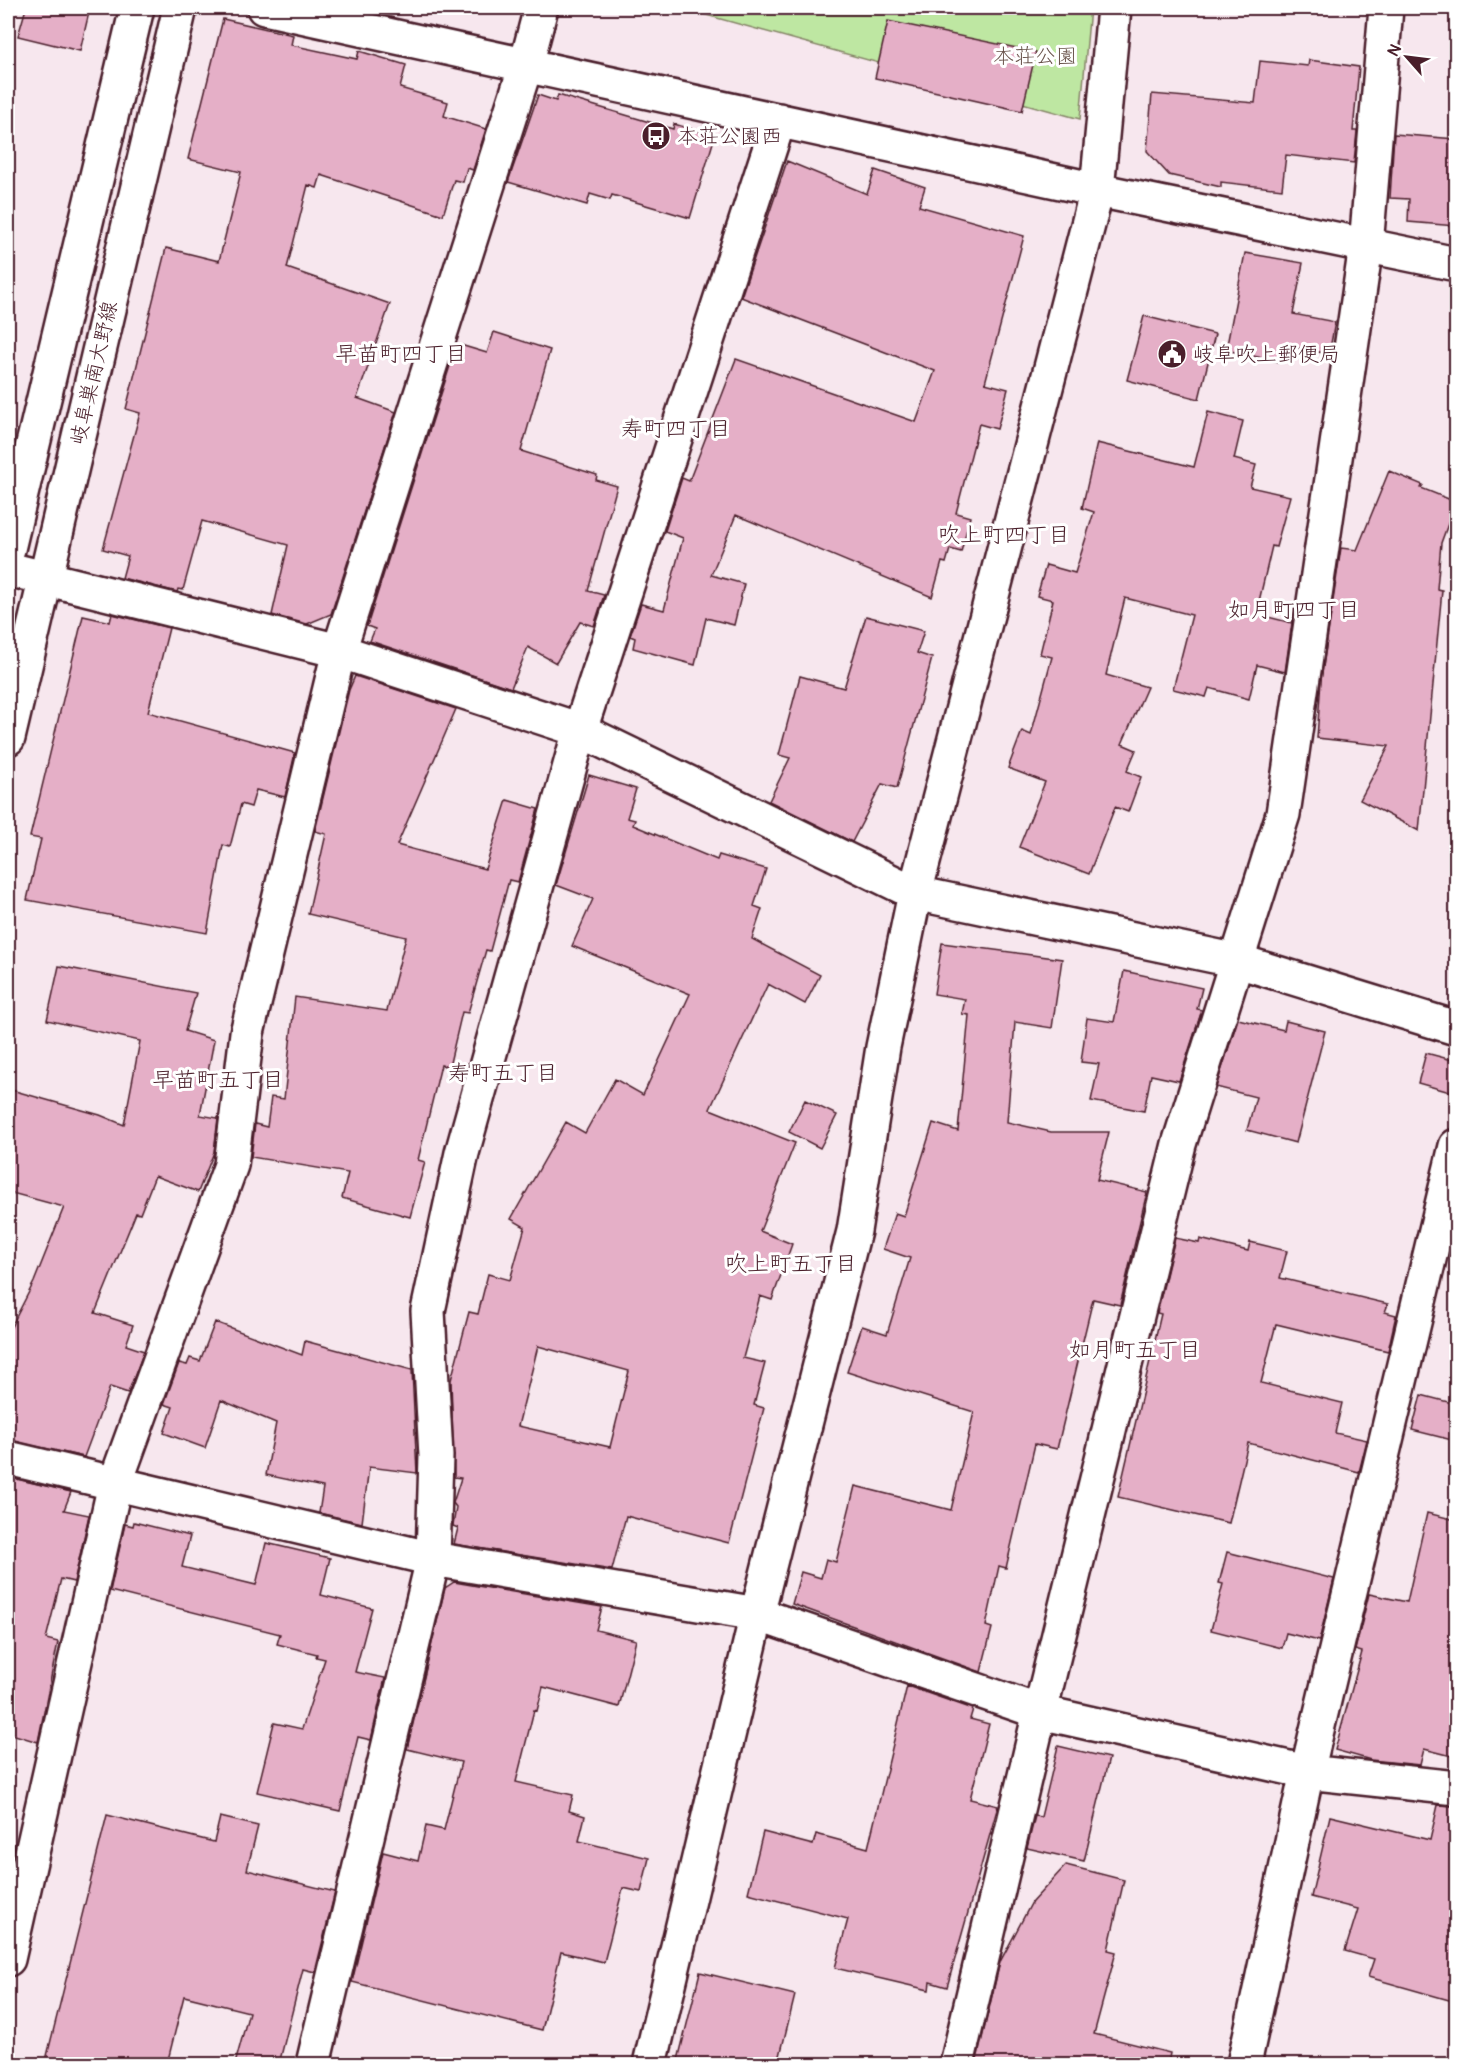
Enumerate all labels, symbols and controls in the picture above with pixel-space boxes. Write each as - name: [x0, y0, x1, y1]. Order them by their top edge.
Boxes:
- north arrow: [1377, 27, 1437, 87]
- text: N: [1383, 41, 1406, 60]
- park label: 本荘公園: [993, 43, 1077, 70]
- bus stop icon: 本荘公園西: [640, 120, 672, 152]
- place label: 本荘公園西: [677, 123, 782, 150]
- street label: 岐阜巣南大野線: [64, 298, 124, 448]
- public building icon: 岐阜吹上郵便局: [1156, 338, 1188, 370]
- district label: 早苗町四丁目: [335, 340, 467, 368]
- place label: 岐阜吹上郵便局: [1193, 341, 1340, 368]
- district label: 寿町四丁目: [621, 415, 731, 443]
- district label: 吹上町四丁目: [938, 521, 1070, 549]
- district label: 如月町四丁目: [1228, 596, 1360, 624]
- district label: 寿町五丁目: [448, 1059, 558, 1087]
- district label: 早苗町五丁目: [152, 1066, 284, 1094]
- district label: 吹上町五丁目: [725, 1250, 857, 1278]
- district label: 如月町五丁目: [1069, 1336, 1201, 1364]

